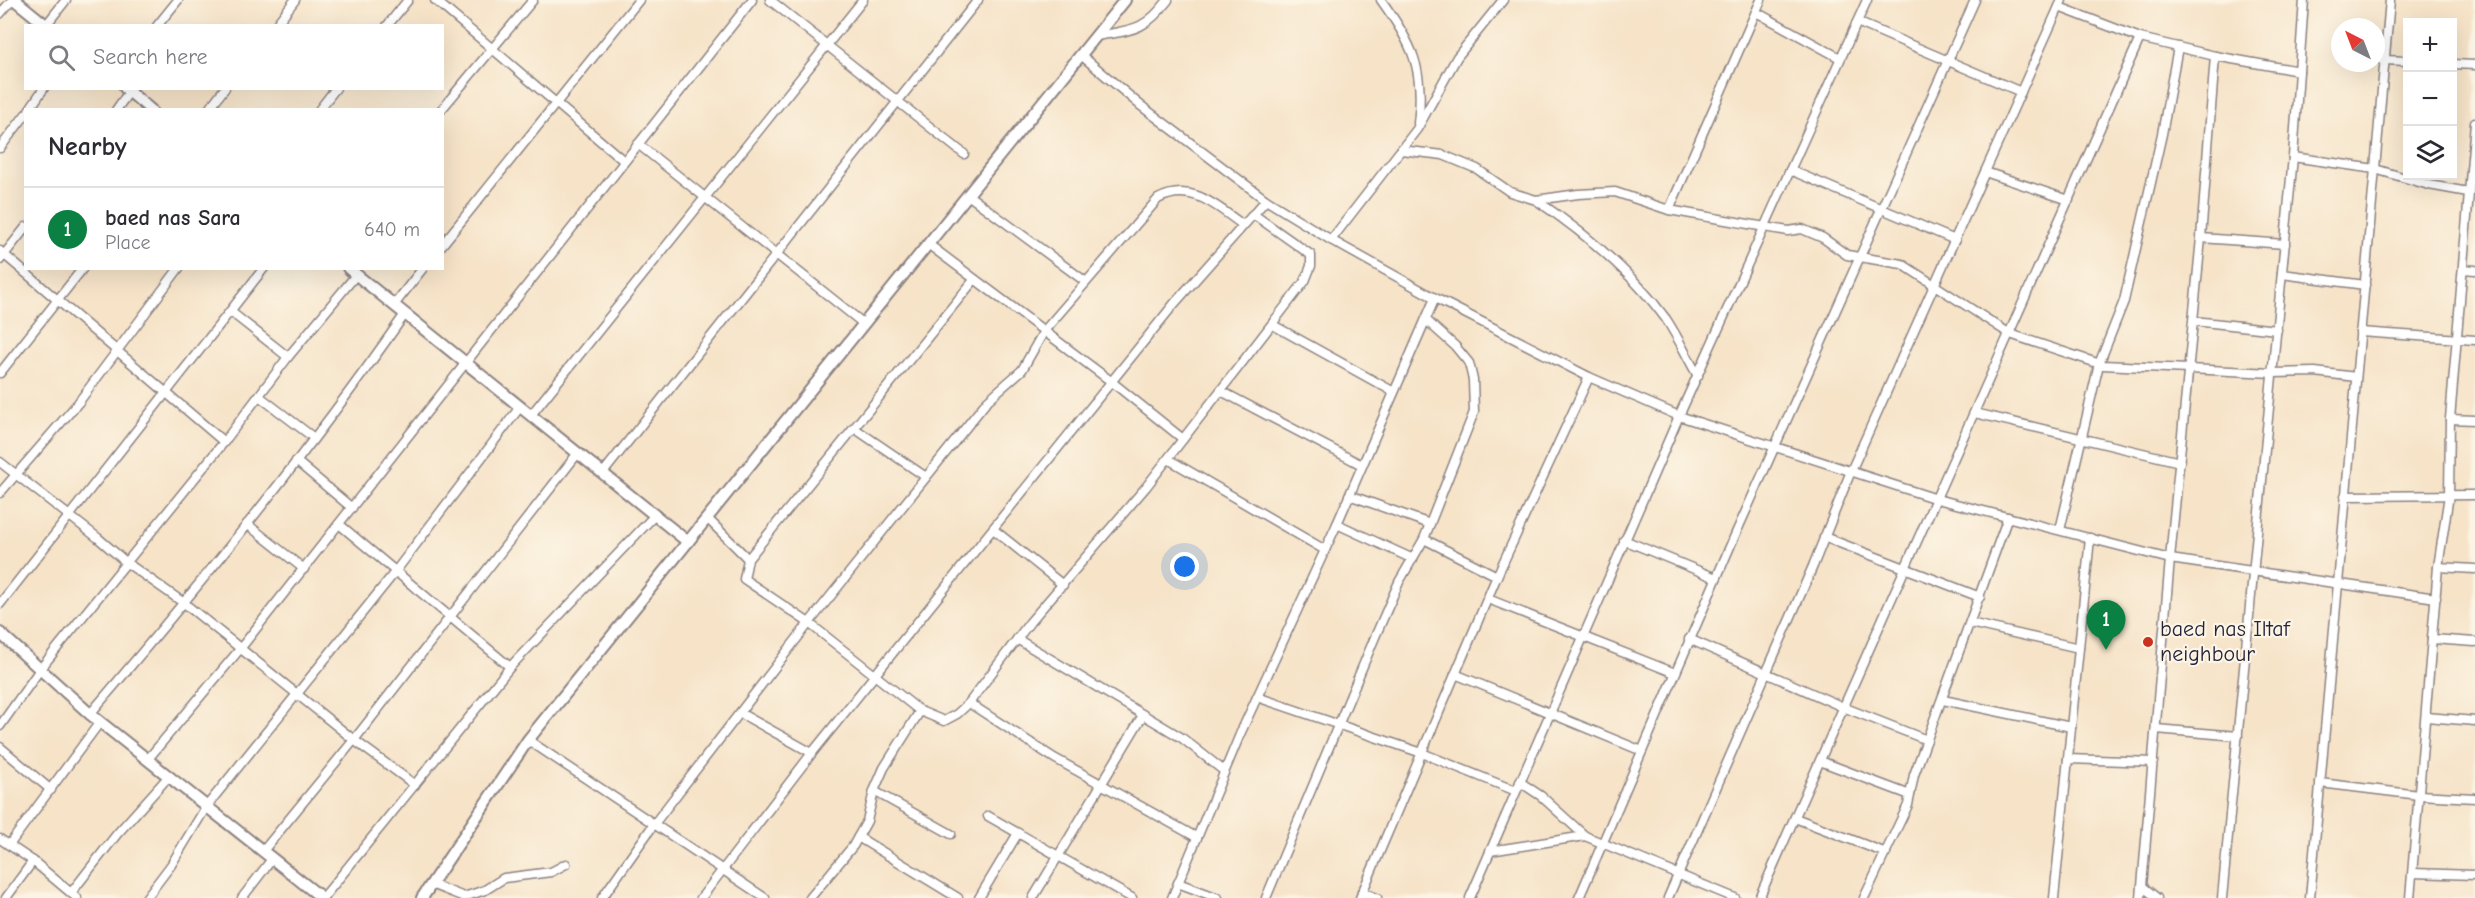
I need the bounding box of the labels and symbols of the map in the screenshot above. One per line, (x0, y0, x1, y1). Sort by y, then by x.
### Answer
north arrow (2331, 18, 2385, 72)
your location (1170, 552, 1199, 581)
pin: 1 (2086, 600, 2126, 650)
place label: baed nas Iltaf neighbour (2160, 616, 2292, 667)
marker: baed nas Iltaf neighbour (2141, 635, 2155, 649)

